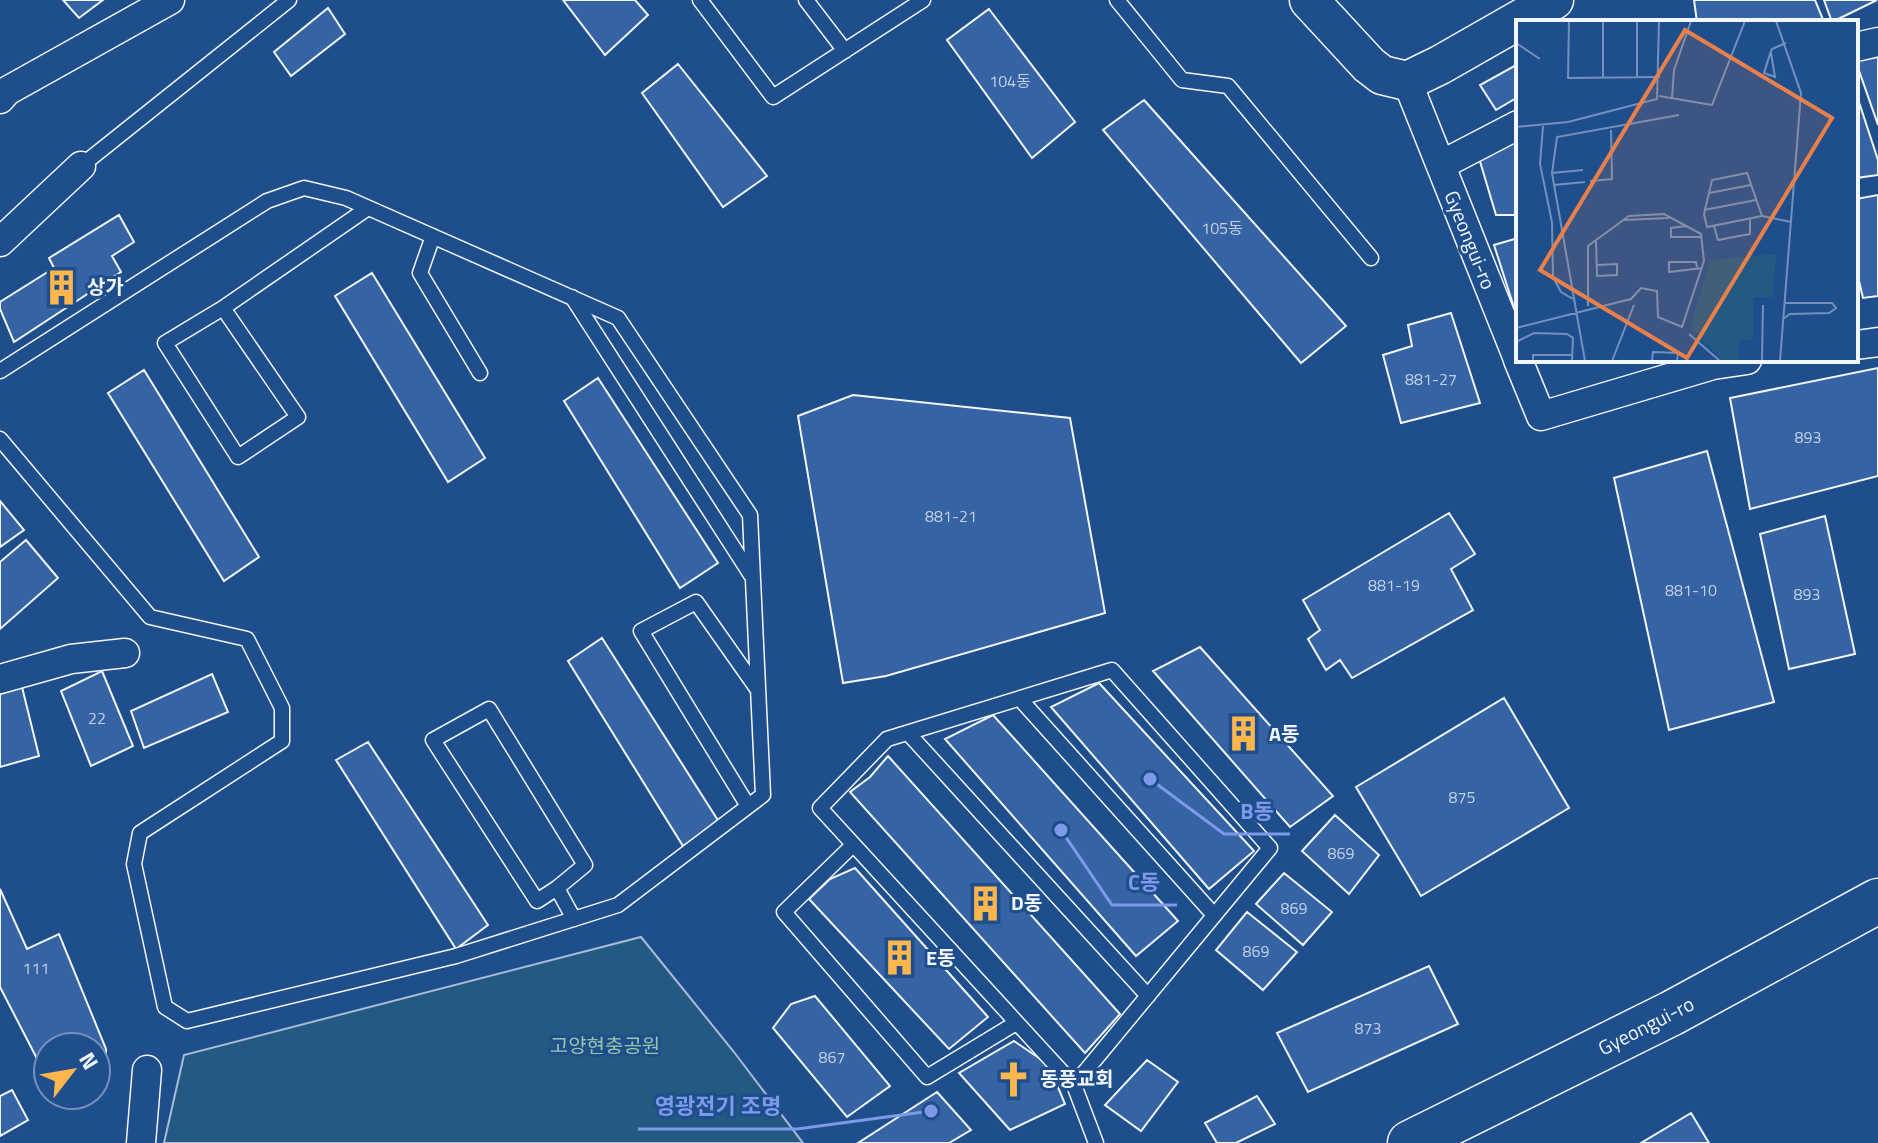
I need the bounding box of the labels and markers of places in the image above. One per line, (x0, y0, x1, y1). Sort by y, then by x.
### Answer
building icon: 상가 (42, 268, 80, 306)
place label: 상가 (87, 271, 124, 302)
building icon: A동 (1224, 715, 1262, 753)
place label: A동 (1269, 718, 1299, 749)
callout: B동 (1224, 788, 1290, 834)
callout: C동 (1112, 859, 1177, 905)
building icon: D동 (966, 884, 1004, 922)
place label: D동 (1011, 887, 1042, 918)
building icon: E동 (881, 939, 919, 977)
place label: E동 (926, 942, 955, 973)
church icon: 동풍교회 (995, 1060, 1033, 1098)
place label: 동풍교회 (1040, 1063, 1114, 1094)
callout: 영광전기 조명 (638, 1083, 797, 1129)

